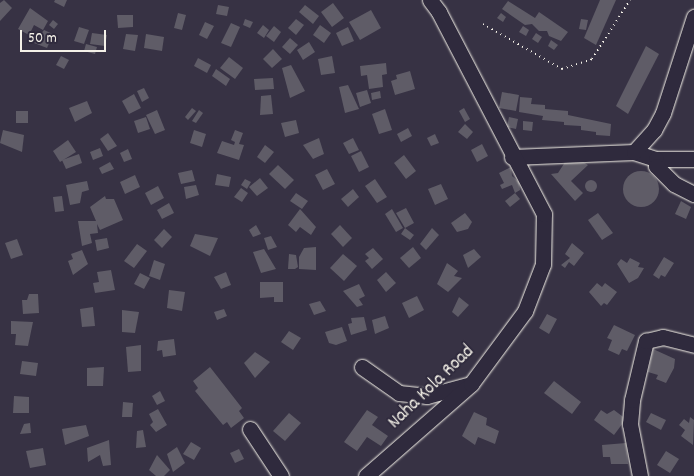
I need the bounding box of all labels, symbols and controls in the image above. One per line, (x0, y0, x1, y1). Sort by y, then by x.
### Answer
scale bar (22, 20, 109, 52)
text: 50 m (28, 28, 57, 50)
street label: Naha Kola Road (384, 341, 480, 435)

